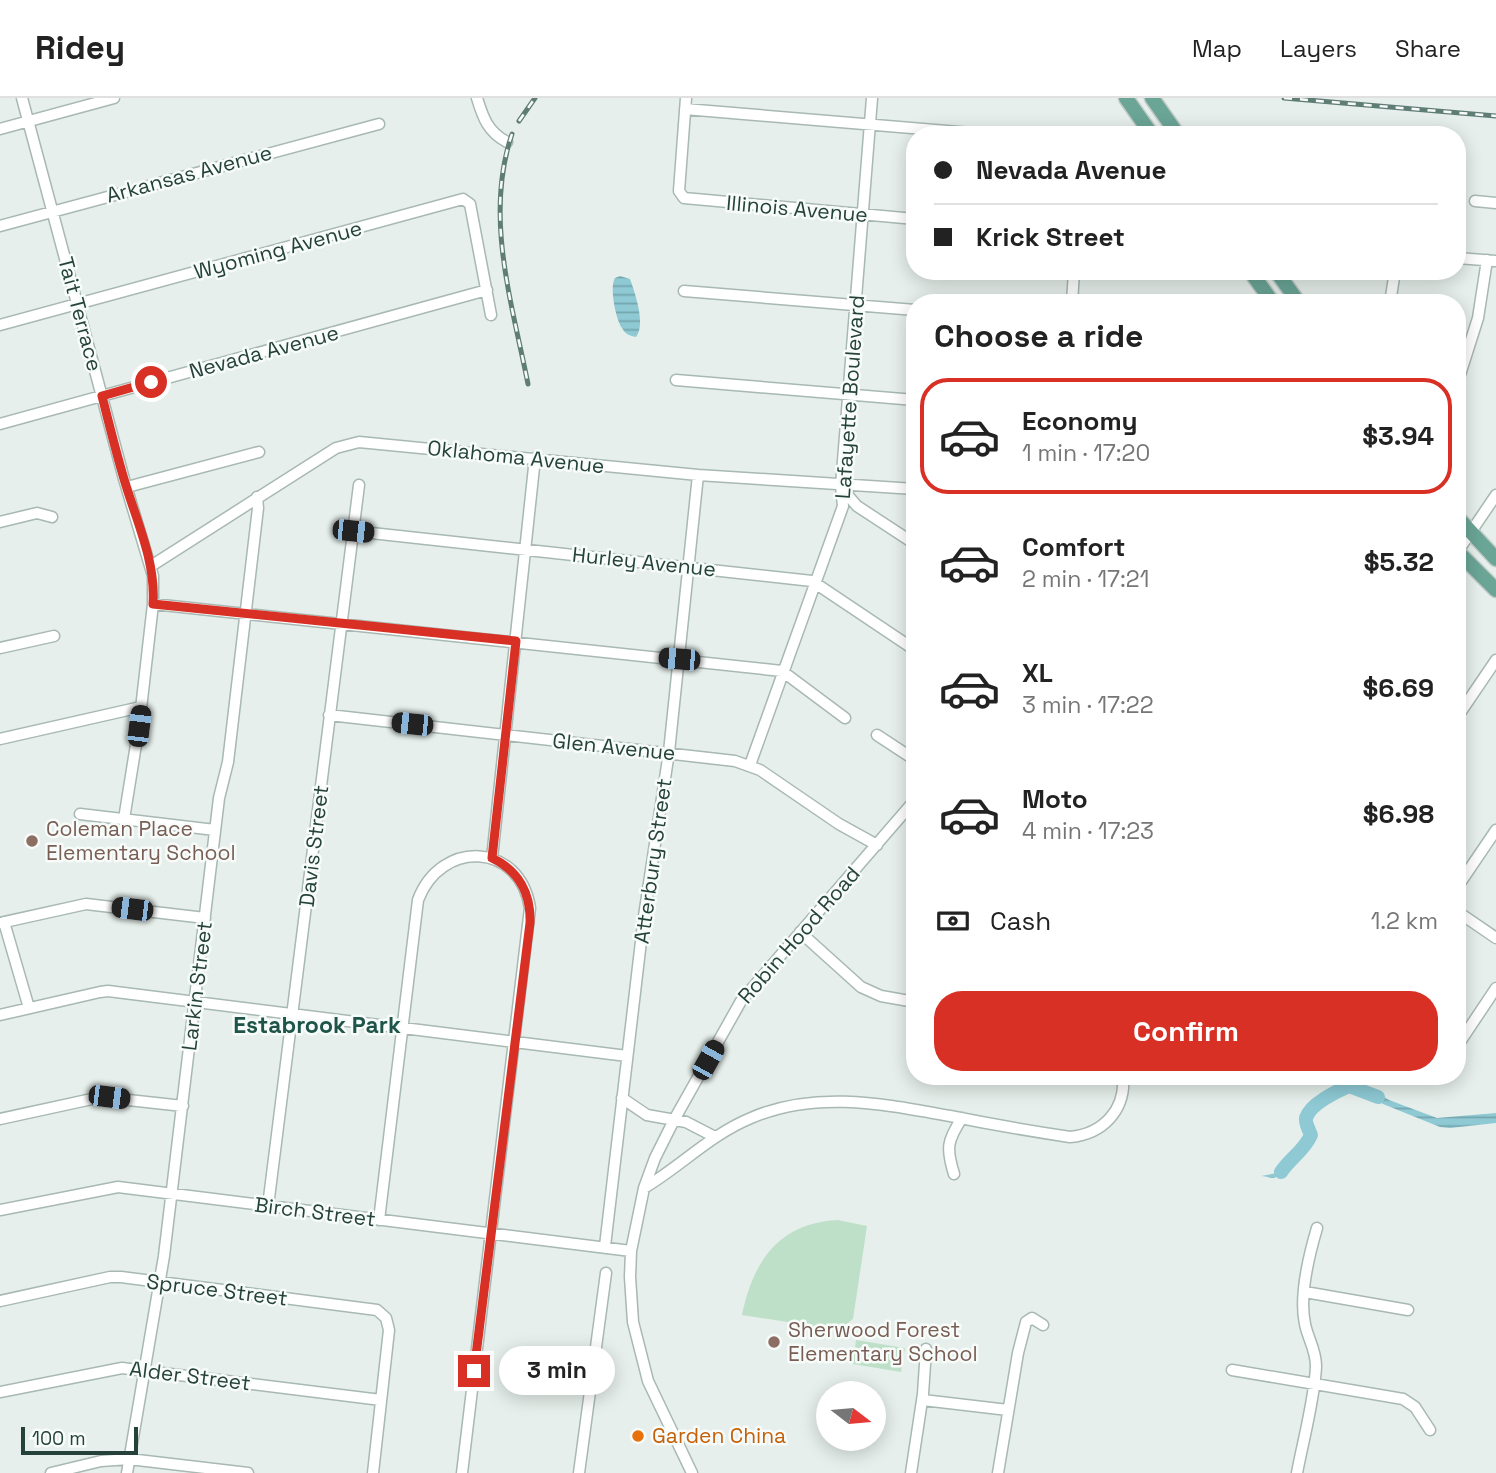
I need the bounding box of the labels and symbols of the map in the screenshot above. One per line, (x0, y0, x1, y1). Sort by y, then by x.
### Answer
street label: Arkansas Avenue (103, 138, 275, 209)
street label: Illinois Avenue (725, 189, 869, 228)
street label: Wyoming Avenue (191, 214, 365, 285)
street label: Tait Terrace (52, 254, 109, 374)
street label: Lafayette Boulevard (829, 294, 870, 500)
street label: Nevada Avenue (186, 319, 342, 384)
route start (135, 366, 167, 398)
street label: Oklahoma Avenue (426, 434, 606, 479)
car (332, 518, 375, 544)
street label: Hurley Avenue (571, 541, 717, 582)
car (658, 647, 701, 671)
car (127, 704, 152, 748)
car (391, 711, 434, 737)
street label: Glen Avenue (551, 727, 677, 766)
street label: Atterbury Street (628, 777, 677, 945)
street label: Davis Street (293, 783, 334, 908)
place label: Coleman Place Elementary School (46, 815, 236, 866)
marker: Coleman Place Elementary School (24, 833, 40, 849)
street label: Robin Hood Road (732, 860, 866, 1009)
car (110, 896, 155, 922)
street label: Larkin Street (175, 920, 218, 1052)
district label: Estabrook Park (233, 1010, 401, 1040)
car (689, 1037, 728, 1083)
car (87, 1084, 132, 1110)
street label: Birch Street (253, 1191, 377, 1232)
street label: Spruce Street (145, 1267, 289, 1312)
place label: Sherwood Forest Elementary School (788, 1316, 978, 1367)
marker: Sherwood Forest Elementary School (766, 1334, 782, 1350)
callout: 3 min (498, 1346, 614, 1396)
street label: Alder Street (128, 1355, 252, 1396)
route end (458, 1355, 490, 1387)
north arrow (816, 1381, 886, 1451)
place label: Garden China (652, 1422, 786, 1449)
scale bar (21, 1424, 138, 1456)
marker: Garden China (630, 1428, 646, 1444)

